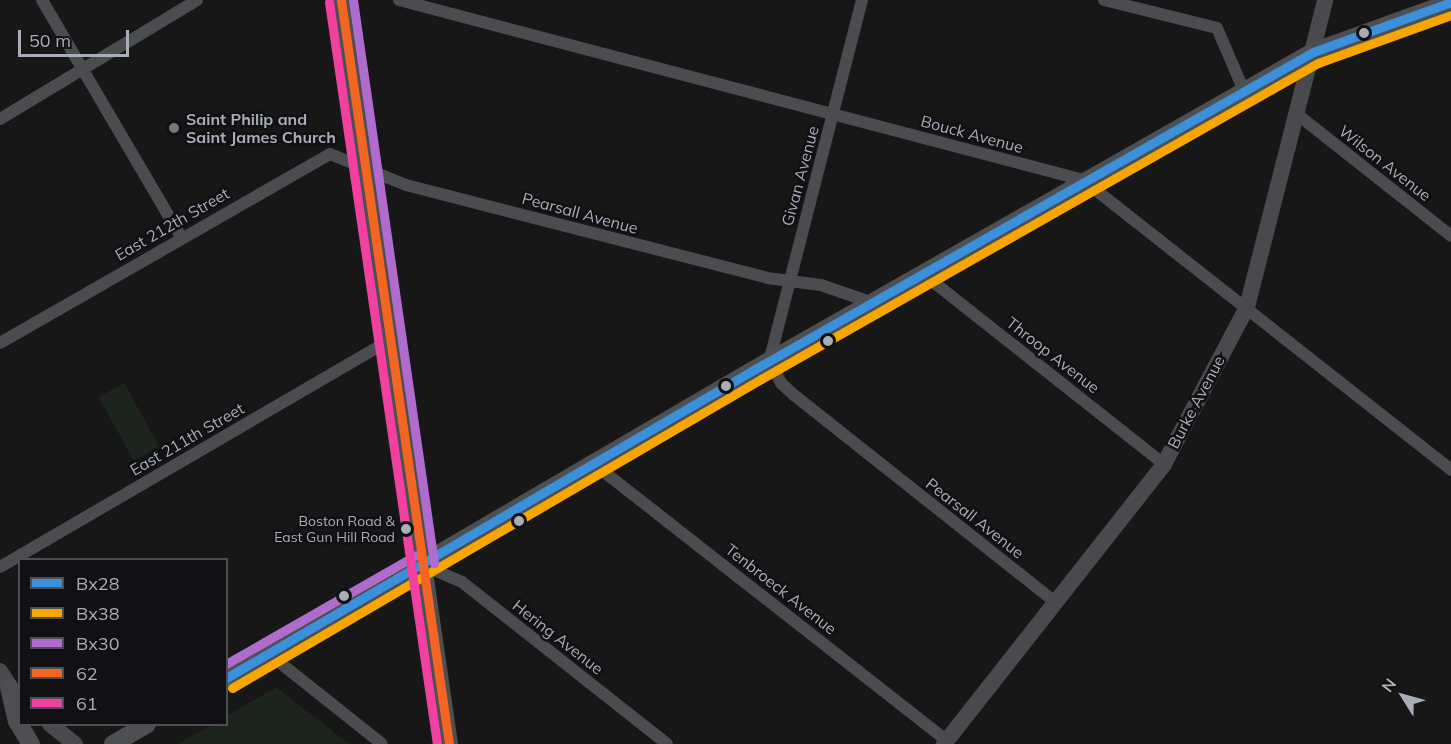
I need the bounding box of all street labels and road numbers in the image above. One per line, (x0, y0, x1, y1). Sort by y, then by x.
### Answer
street label: Bouck Avenue (919, 111, 1025, 157)
street label: Wilson Avenue (1335, 121, 1435, 205)
street label: Givan Avenue (777, 124, 823, 228)
street label: East 212th Street (111, 184, 233, 264)
street label: Pearsall Avenue (520, 188, 640, 238)
street label: Throop Avenue (1003, 313, 1103, 397)
street label: Burke Avenue (1163, 352, 1229, 452)
street label: East 211th Street (126, 399, 248, 479)
street label: Pearsall Avenue (922, 474, 1028, 562)
street label: Tenbroeck Avenue (722, 540, 840, 638)
street label: Hering Avenue (509, 596, 607, 678)

